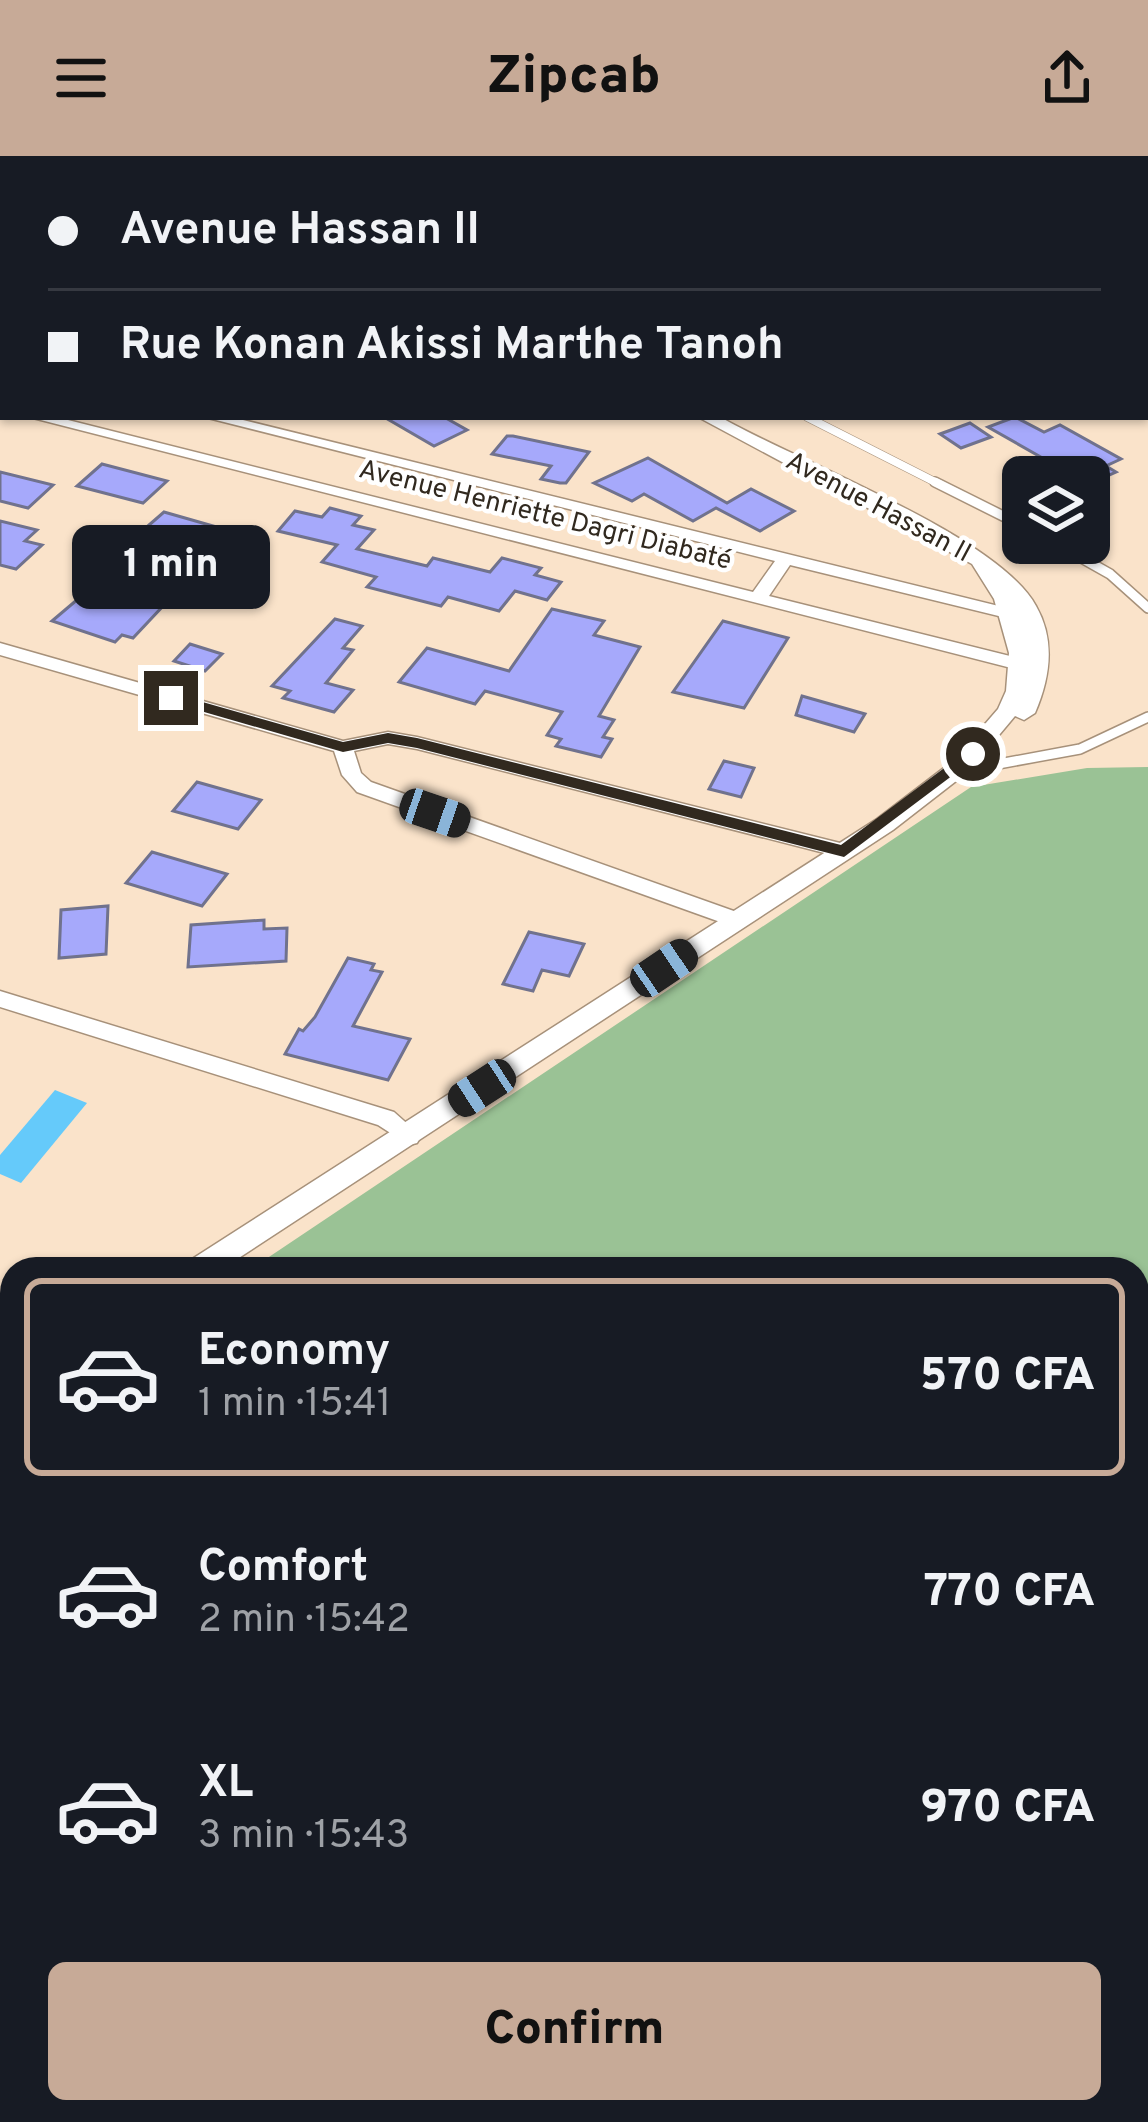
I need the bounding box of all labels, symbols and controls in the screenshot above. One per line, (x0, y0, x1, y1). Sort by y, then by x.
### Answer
text: Zipcab (487, 44, 661, 113)
icon: menu (48, 45, 114, 111)
icon: share (1034, 45, 1100, 111)
text: Avenue Hassan II (120, 203, 480, 260)
text: Rue Konan Akissi Marthe Tanoh (120, 318, 784, 375)
street label: Avenue Hassan II (779, 445, 977, 571)
street label: Avenue Henriette Dagri Diabaté (355, 453, 735, 579)
map controls (1002, 456, 1110, 564)
button: layers (1002, 456, 1110, 564)
callout: 1 min (72, 524, 270, 608)
text: 1 min (123, 542, 219, 591)
route end (144, 671, 198, 725)
route start (946, 727, 1000, 781)
car (395, 784, 475, 842)
car (624, 933, 704, 1003)
car (442, 1053, 522, 1123)
icon: car (54, 1323, 162, 1431)
text: Economy (198, 1324, 390, 1381)
text: 570 CFA (920, 1349, 1095, 1406)
text: 1 min · 15:41 (198, 1381, 391, 1430)
icon: car (54, 1539, 162, 1647)
text: Comfort (198, 1540, 368, 1597)
text: 770 CFA (924, 1565, 1095, 1622)
text: 2 min · 15:42 (198, 1597, 410, 1646)
icon: car (54, 1755, 162, 1863)
text: XL (198, 1756, 253, 1813)
text: 970 CFA (920, 1781, 1095, 1838)
text: 3 min · 15:43 (198, 1813, 409, 1862)
button: Confirm (48, 1962, 1101, 2100)

